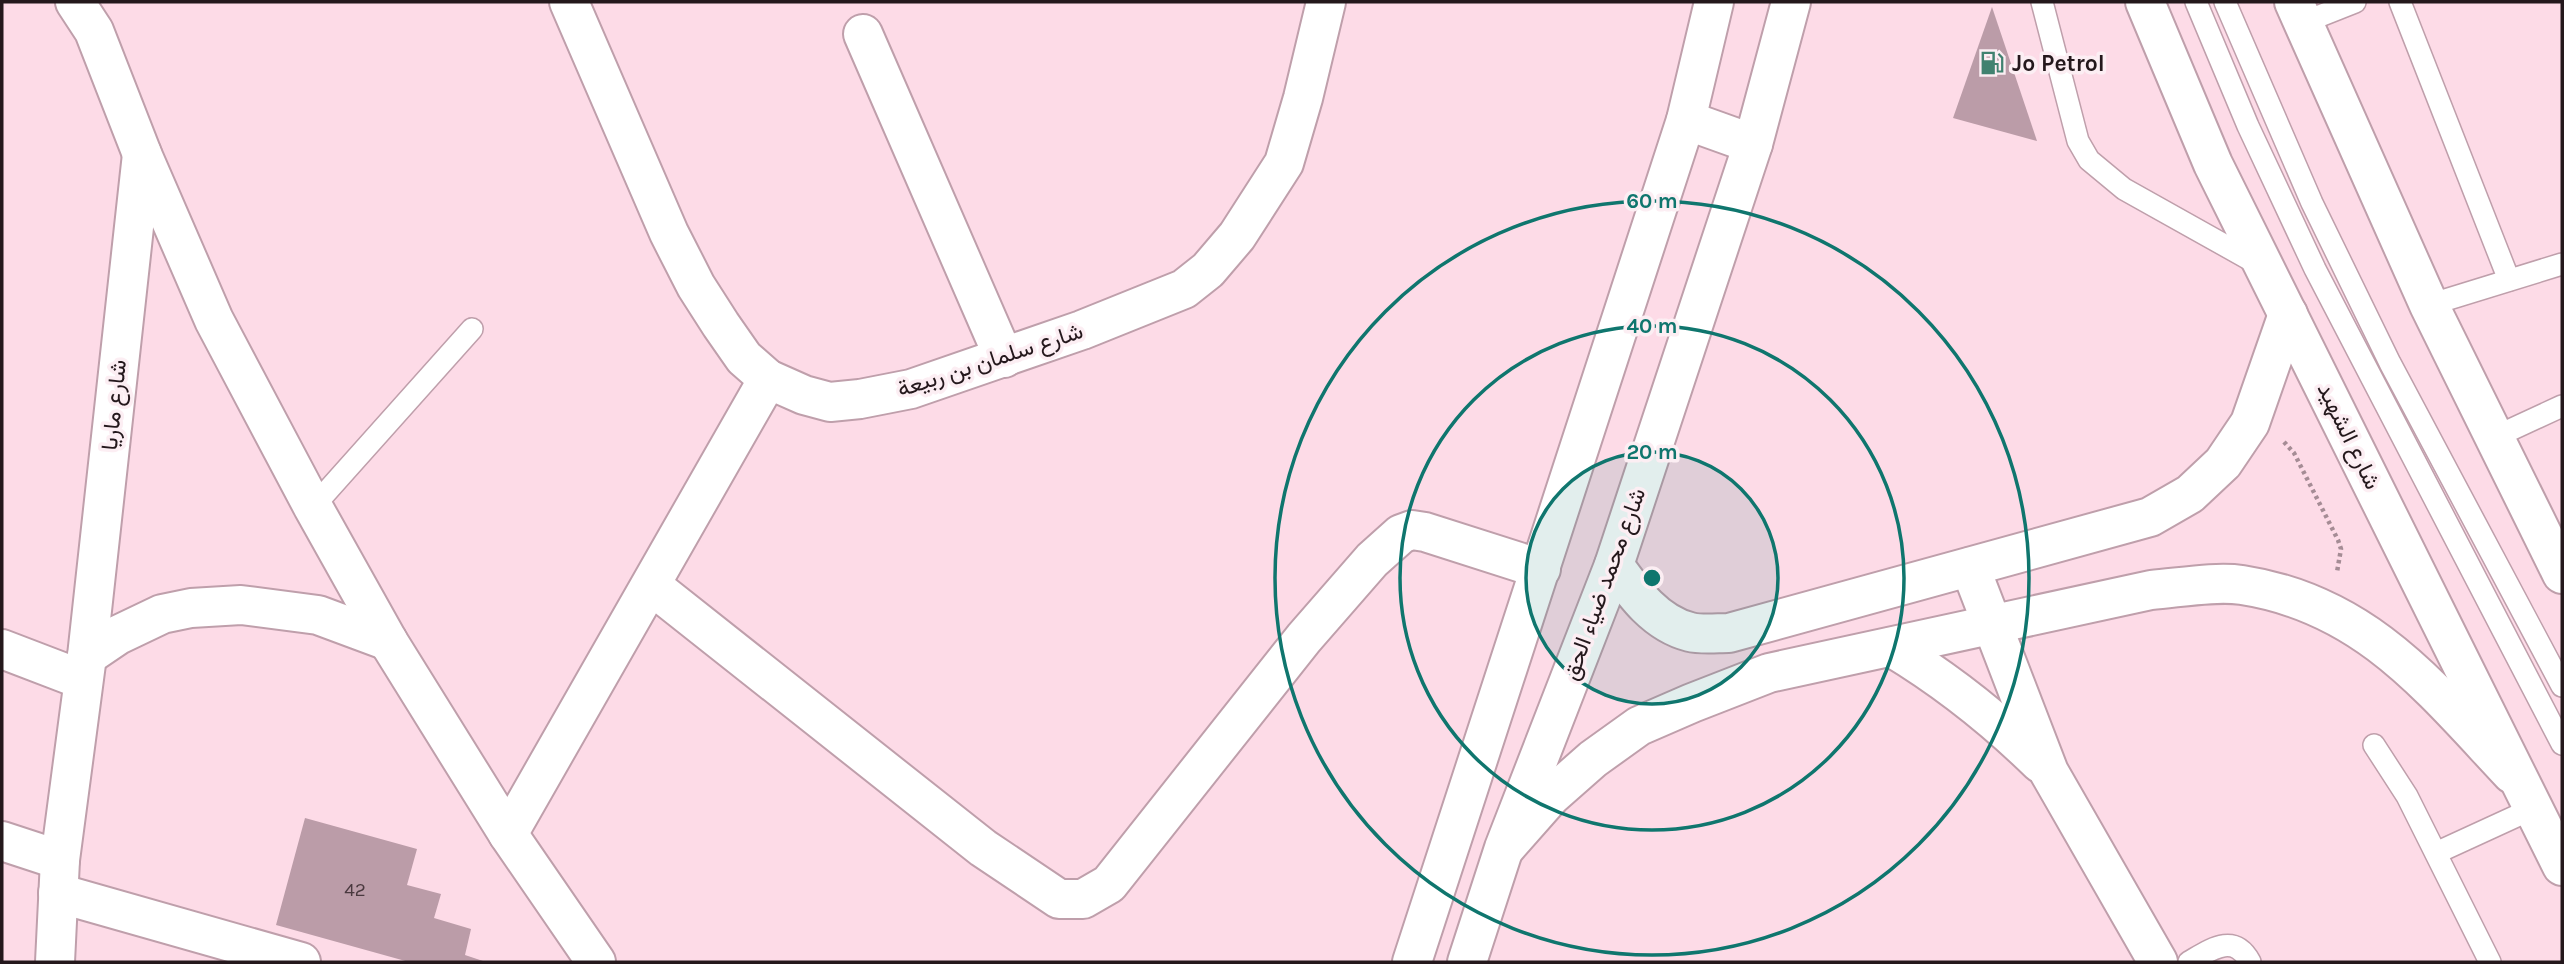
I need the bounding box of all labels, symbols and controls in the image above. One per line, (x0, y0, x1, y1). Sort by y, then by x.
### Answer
fuel station icon: Jo Petrol (1978, 49, 2006, 77)
place label: Jo Petrol (2012, 50, 2105, 77)
text: 60 m (1626, 189, 1678, 213)
text: 40 m (1626, 314, 1678, 338)
street label: شارع سلمان بن ربيعة (894, 317, 1087, 405)
street label: شارع ماريا (96, 358, 134, 452)
street label: شارع الشهيد (2310, 378, 2386, 495)
text: 20 m (1626, 440, 1678, 464)
street label: شارع محمد ضياء الحق (1557, 484, 1653, 684)
centre of rings (1640, 566, 1664, 590)
house number: 42 (344, 879, 366, 901)

